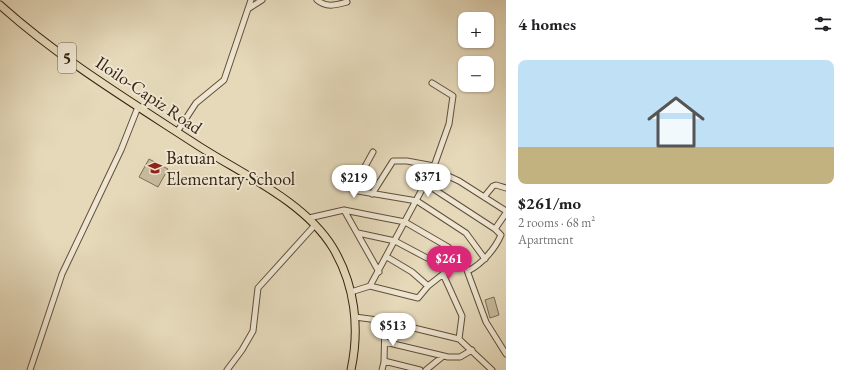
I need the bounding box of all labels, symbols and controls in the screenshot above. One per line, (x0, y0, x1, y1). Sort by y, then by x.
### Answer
map controls (458, 12, 494, 92)
button: + (458, 12, 494, 48)
text: 4 homes (518, 13, 576, 35)
icon: filters (812, 13, 834, 35)
road number: 5 (58, 43, 76, 73)
street label: Iloilo-Capiz Road (92, 50, 208, 139)
button: − (458, 56, 494, 92)
icon: home (640, 86, 712, 158)
place label: Batuan Elementary School (166, 146, 295, 190)
school or university icon: Batuan Elementary School (147, 160, 163, 176)
pin: $371 (404, 164, 452, 198)
pin: $219 (330, 165, 378, 199)
text: $371 (415, 168, 441, 185)
text: $219 (341, 169, 367, 186)
text: $261/mo (518, 192, 581, 214)
text: 2 rooms · 68 m² (518, 214, 595, 231)
text: Apartment (518, 231, 573, 248)
pin: $261 (425, 246, 473, 280)
text: $261 (436, 250, 462, 267)
pin: $513 (369, 313, 417, 347)
text: $513 (380, 317, 406, 334)

